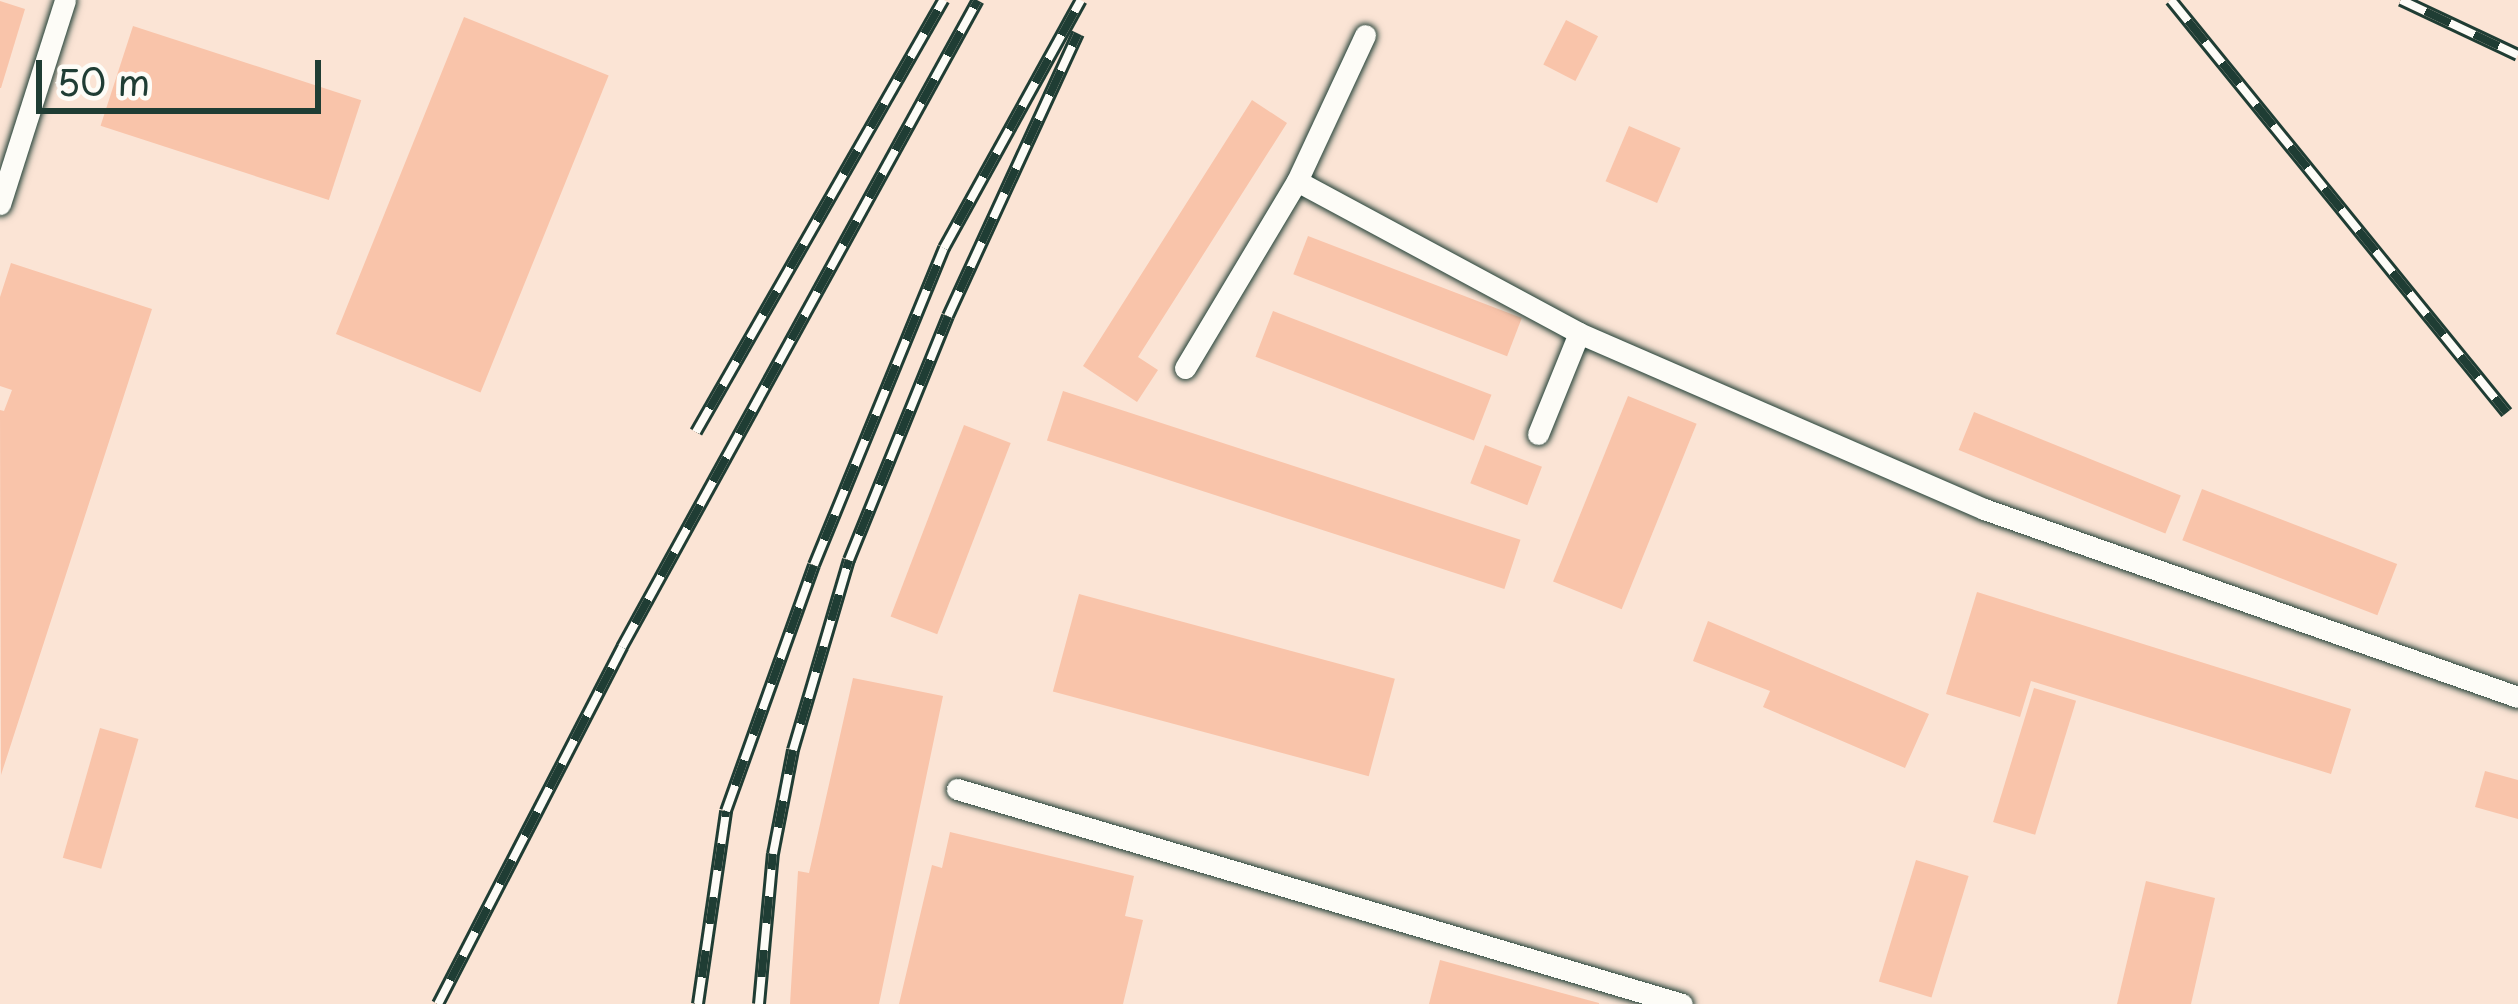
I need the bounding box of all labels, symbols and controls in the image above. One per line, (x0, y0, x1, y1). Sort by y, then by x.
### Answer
scale bar (42, 36, 327, 110)
text: 50 m (57, 54, 150, 108)

